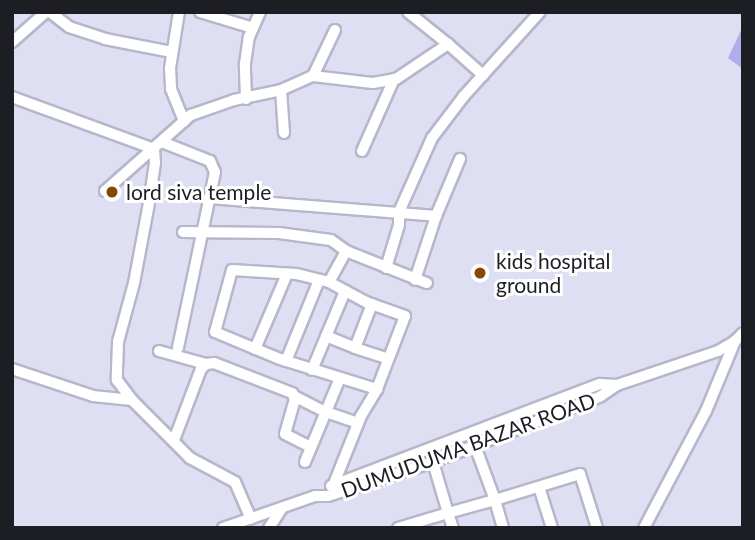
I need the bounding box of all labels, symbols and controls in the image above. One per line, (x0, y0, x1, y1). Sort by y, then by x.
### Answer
place label: lord siva temple (126, 179, 271, 205)
marker: lord siva temple (104, 184, 120, 200)
place label: kids hospital ground (496, 248, 610, 298)
marker: kids hospital ground (470, 263, 490, 283)
street label: DUMUDUMA BAZAR ROAD (337, 387, 599, 503)

